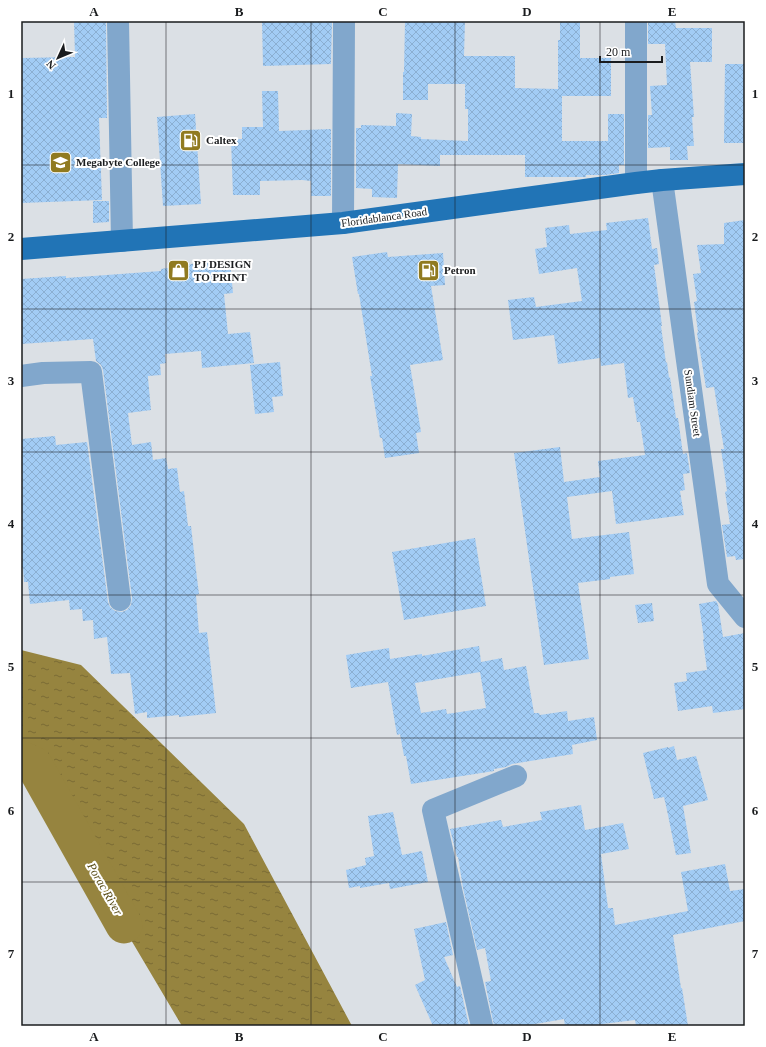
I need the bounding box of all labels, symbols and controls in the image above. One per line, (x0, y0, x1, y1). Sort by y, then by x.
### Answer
text: A (89, 4, 99, 19)
text: B (235, 4, 244, 19)
text: C (378, 4, 388, 19)
text: D (522, 4, 532, 19)
text: E (668, 4, 676, 19)
north arrow (38, 38, 78, 78)
scale bar (600, 38, 662, 64)
text: 20 m (606, 45, 631, 59)
text: N (44, 58, 58, 72)
text: 1 (8, 86, 14, 101)
text: 1 (752, 86, 758, 101)
fuel station icon: Caltex (177, 127, 203, 153)
place label: Caltex (206, 134, 237, 146)
school or university icon: Megabyte College (48, 149, 74, 175)
place label: Megabyte College (76, 156, 160, 168)
street label: Floridablanca Road (340, 205, 428, 229)
text: 2 (8, 229, 14, 244)
text: 2 (752, 229, 758, 244)
shop icon: PJ DESIGN TO PRINT (165, 257, 191, 283)
fuel station icon: Petron (415, 257, 441, 283)
place label: PJ DESIGN TO PRINT (194, 258, 251, 283)
place label: Petron (444, 264, 476, 276)
street label: Sundiam Street (682, 369, 704, 437)
text: 3 (8, 373, 15, 388)
text: 3 (752, 373, 759, 388)
text: 4 (8, 516, 15, 531)
text: 4 (752, 516, 759, 531)
text: 5 (8, 659, 15, 674)
text: 5 (752, 659, 759, 674)
text: 6 (8, 803, 15, 818)
text: 6 (752, 803, 759, 818)
water label: Porac River (84, 859, 126, 918)
text: 7 (8, 946, 15, 961)
text: 7 (752, 946, 759, 961)
text: A (89, 1029, 99, 1044)
text: B (235, 1029, 244, 1044)
text: C (378, 1029, 388, 1044)
text: D (522, 1029, 532, 1044)
text: E (668, 1029, 676, 1044)

